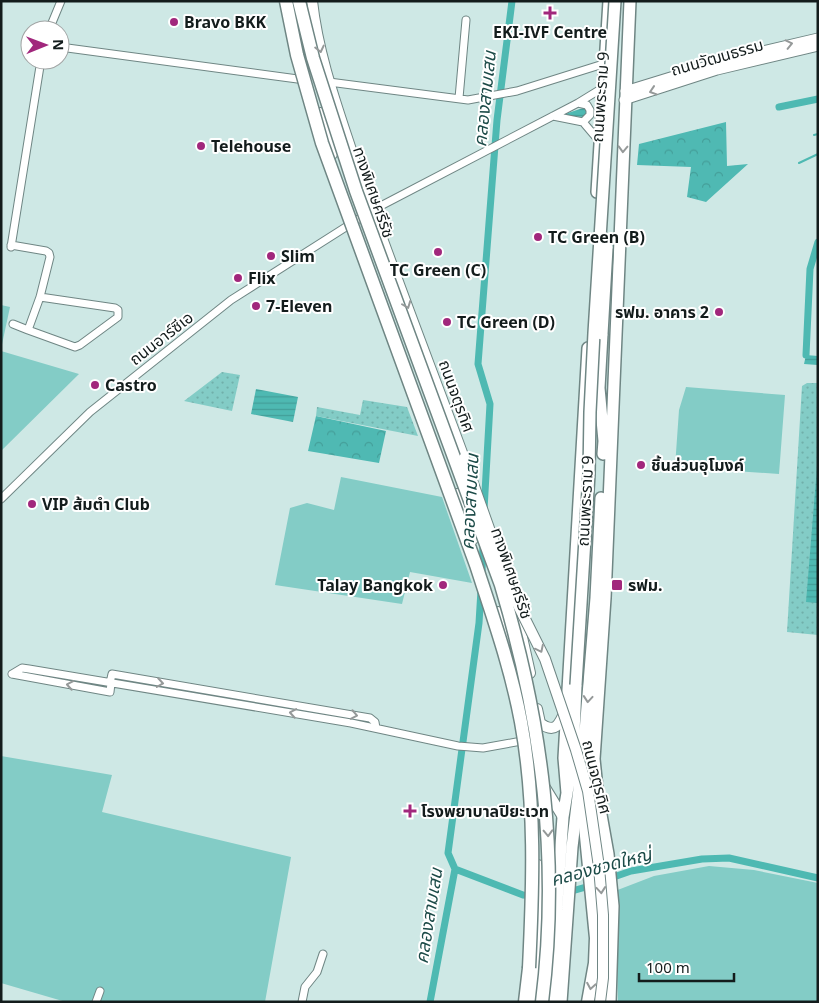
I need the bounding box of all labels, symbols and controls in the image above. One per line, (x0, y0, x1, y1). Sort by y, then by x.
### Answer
marker: EKI-IVF Centre (543, 6, 557, 20)
place label: Bravo BKK (184, 11, 267, 33)
marker: Bravo BKK (168, 16, 180, 28)
north arrow (20, 20, 70, 70)
place label: EKI-IVF Centre (493, 21, 607, 43)
street label: ถนนวัฒนธรรม (668, 33, 766, 81)
text: N (49, 39, 68, 51)
one-way arrow (785, 39, 794, 50)
one-way arrow (314, 45, 325, 54)
water label: คลองสามเสน (467, 49, 501, 148)
street label: ถนนพระราม 9 (586, 51, 614, 143)
one-way arrow (649, 85, 657, 95)
place label: Telehouse (211, 135, 291, 157)
marker: Telehouse (195, 140, 207, 152)
street label: ทางพิเศษศรีรัช (348, 143, 400, 241)
one-way arrow (618, 145, 628, 153)
place label: TC Green (B) (548, 226, 645, 248)
marker: TC Green (B) (532, 231, 544, 243)
place label: Slim (281, 245, 315, 267)
marker: TC Green (C) (432, 246, 444, 258)
marker: Slim (265, 250, 277, 262)
place label: TC Green (C) (390, 259, 486, 281)
place label: Flix (248, 267, 276, 289)
marker: Flix (232, 272, 244, 284)
place label: 7-Eleven (266, 295, 332, 317)
marker: 7-Eleven (250, 300, 262, 312)
one-way arrow (401, 301, 411, 309)
place label: รฟม. อาคาร 2 (615, 301, 709, 323)
street label: ถนนอาร์ซีเอ (125, 306, 197, 370)
marker: รฟม. อาคาร 2 (713, 306, 725, 318)
place label: TC Green (D) (457, 311, 555, 333)
marker: TC Green (D) (441, 316, 453, 328)
street label: ถนนจตุรทิศ (434, 357, 480, 435)
place label: Castro (105, 374, 157, 396)
marker: Castro (89, 379, 101, 391)
water label: คลองสามเสน (454, 452, 484, 551)
place label: ชิ้นส่วนอุโมงค์ (651, 454, 744, 476)
street label: ถนนพระราม 9 (572, 455, 598, 547)
marker: ชิ้นส่วนอุโมงค์ (635, 459, 647, 471)
place label: VIP ส้มตำ Club (42, 493, 150, 515)
marker: VIP ส้มตำ Club (26, 498, 38, 510)
street label: ทางพิเศษศรีรัช (486, 524, 538, 622)
place label: Talay Bangkok (317, 574, 433, 596)
place label: รฟม. (628, 574, 663, 596)
marker: รฟม. (610, 578, 624, 592)
marker: Talay Bangkok (437, 579, 449, 591)
one-way arrow (533, 644, 543, 653)
one-way arrow (155, 677, 164, 687)
one-way arrow (66, 680, 75, 690)
one-way arrow (583, 695, 594, 703)
one-way arrow (289, 708, 298, 718)
one-way arrow (350, 710, 359, 720)
street label: ถนนจตุรทิศ (577, 738, 617, 816)
place label: โรงพยาบาลปิยะเวท (421, 800, 549, 822)
marker: โรงพยาบาลปิยะเวท (403, 804, 417, 818)
one-way arrow (543, 830, 553, 837)
water label: คลองชวดใหญ่ (548, 840, 657, 891)
water label: คลองสามเสน (409, 865, 448, 965)
one-way arrow (595, 887, 606, 895)
scale bar (639, 950, 734, 982)
text: 100 m (646, 957, 690, 977)
one-way arrow (587, 982, 597, 991)

